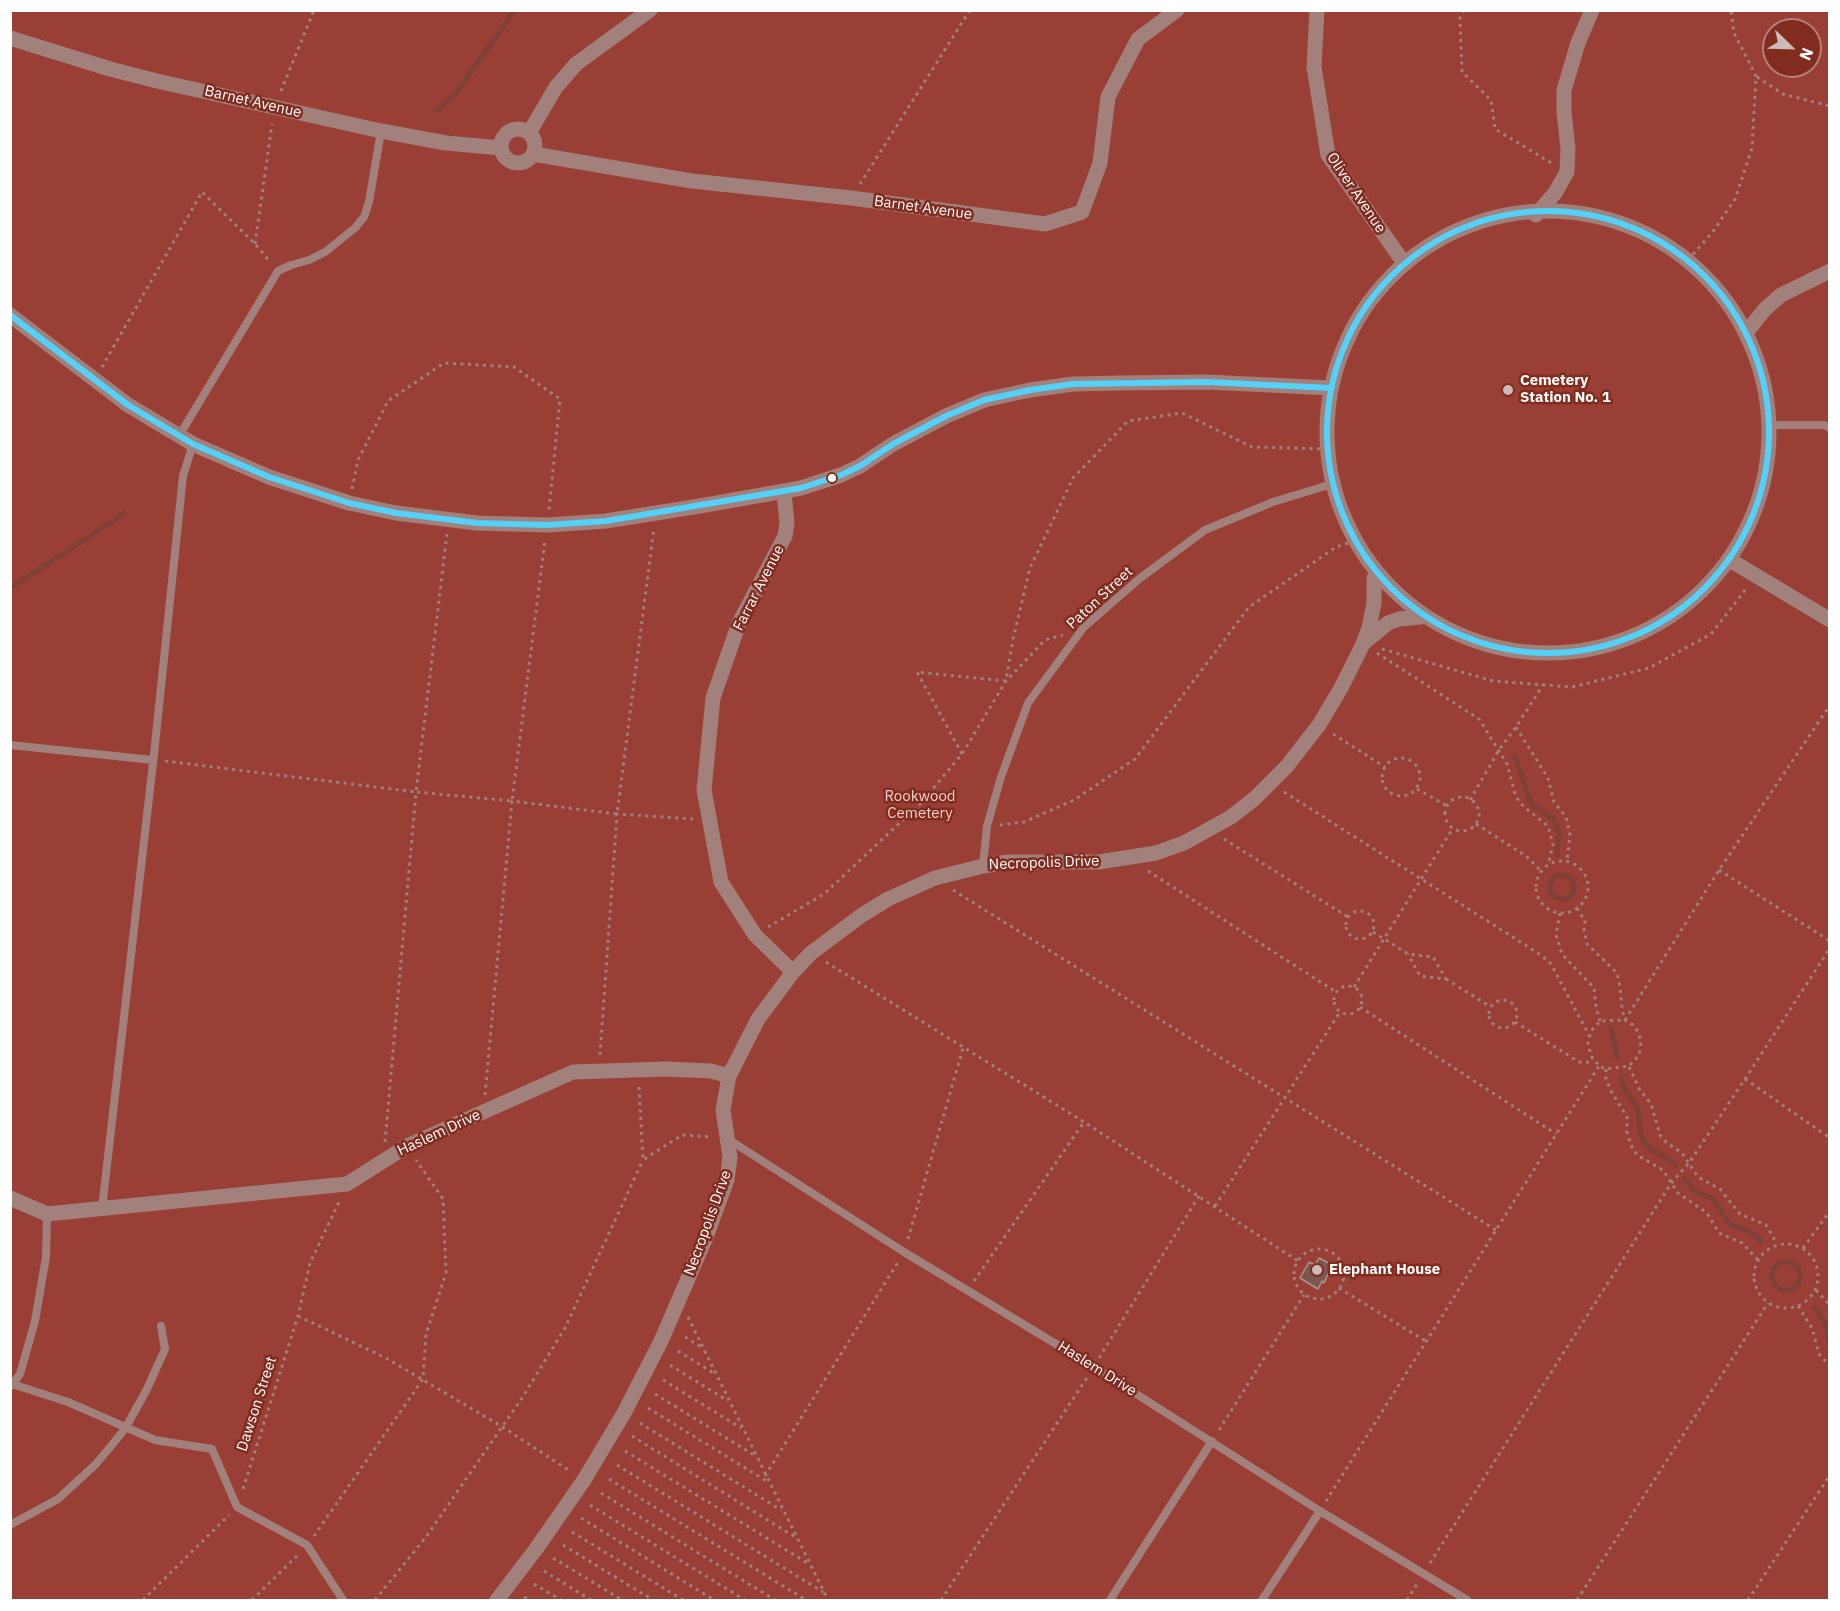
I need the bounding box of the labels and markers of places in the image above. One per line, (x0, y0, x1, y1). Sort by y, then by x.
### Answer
place label: Cemetery Station No. 1 (1520, 372, 1611, 407)
marker: Cemetery Station No. 1 (1501, 383, 1515, 397)
unlabelled marker (826, 472, 838, 484)
place label: Elephant House (1329, 1261, 1440, 1279)
marker: Elephant House (1310, 1263, 1324, 1277)

